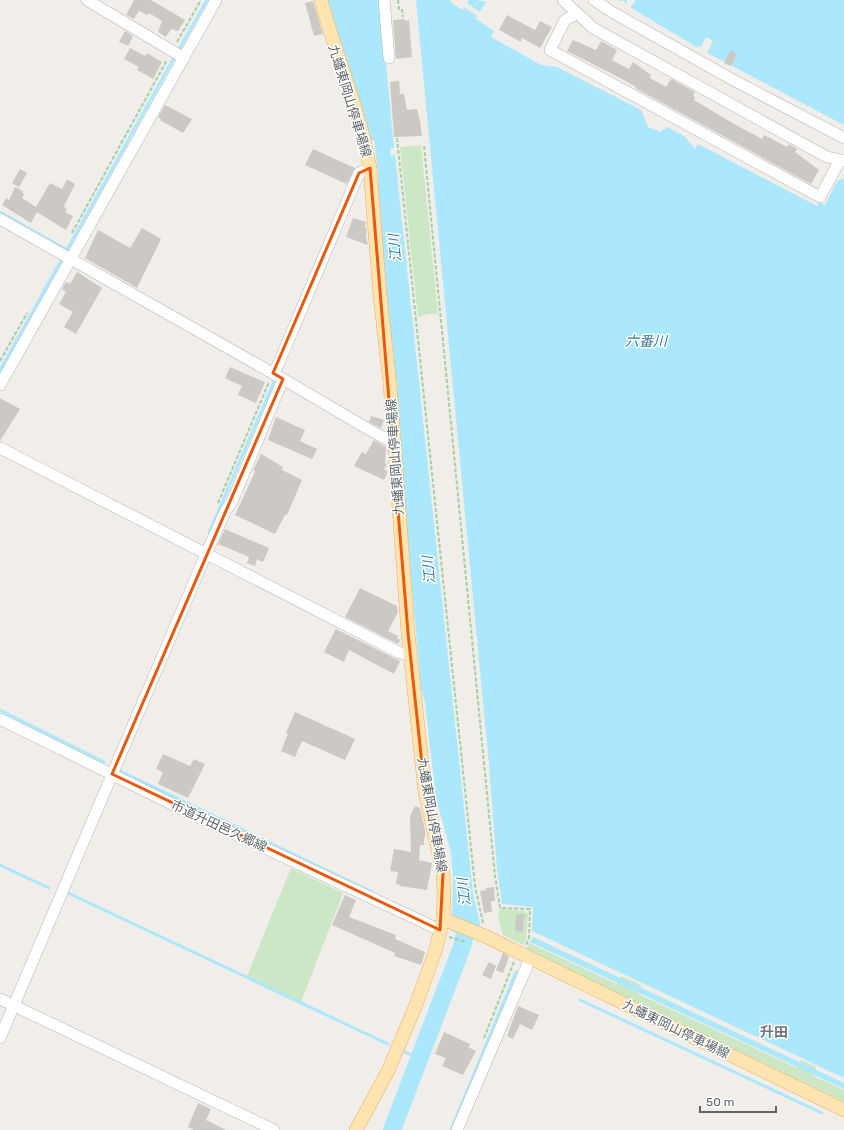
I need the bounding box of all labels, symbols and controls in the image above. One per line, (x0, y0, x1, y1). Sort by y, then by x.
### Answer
street label: 九蟠東岡山停車場線 (326, 43, 374, 159)
water label: 江川 (385, 231, 405, 263)
water label: 六番川 (625, 333, 669, 350)
street label: 九蟠東岡山停車場線 (383, 398, 407, 516)
water label: 江川 (419, 553, 439, 585)
street label: 九蟠東岡山停車場線 (414, 756, 450, 874)
street label: 市道升田邑久郷線 (169, 797, 269, 855)
water label: 江川 (454, 875, 474, 907)
street label: 九蟠東岡山停車場線 (620, 997, 732, 1061)
district label: 升田 (760, 1024, 788, 1041)
scale bar (700, 1088, 776, 1114)
text: 50 m (706, 1095, 734, 1109)

